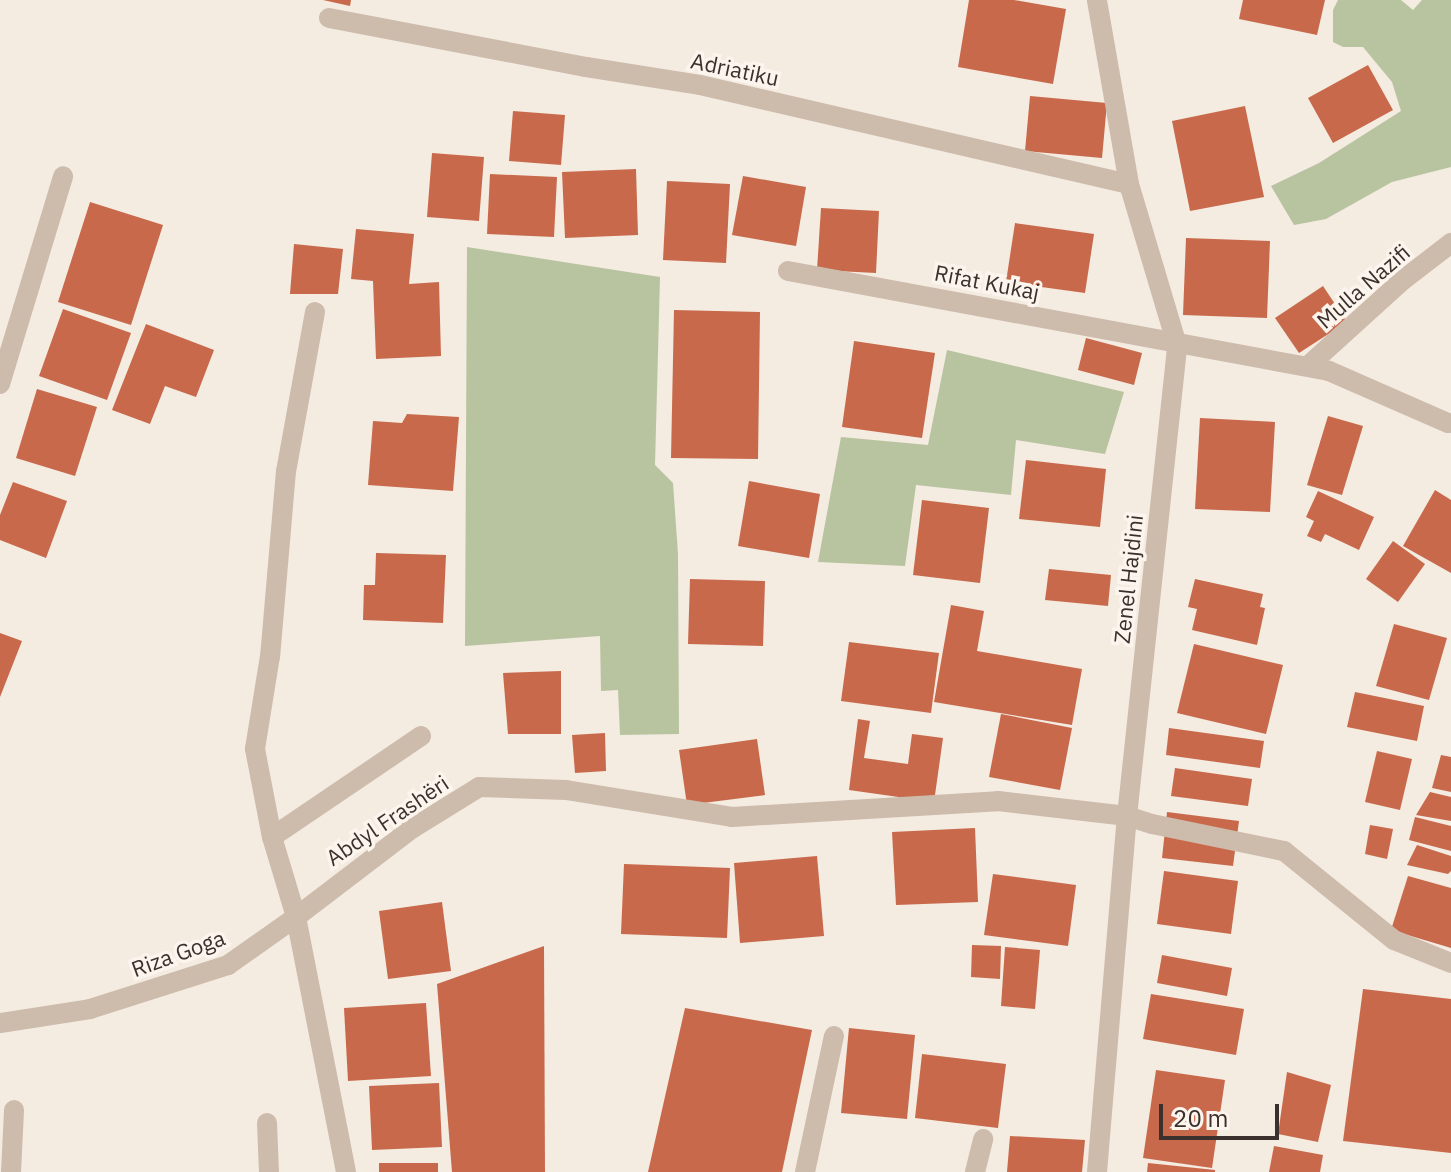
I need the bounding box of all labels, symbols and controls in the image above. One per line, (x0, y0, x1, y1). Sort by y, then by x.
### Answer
street label: Adriatiku (689, 47, 781, 91)
street label: Mulla Nazifi (1311, 238, 1415, 334)
street label: Rifat Kukaj (932, 259, 1042, 305)
street label: Zenel Hajdini (1108, 513, 1148, 645)
street label: Abdyl Frashëri (321, 769, 453, 871)
street label: Riza Goga (128, 924, 228, 982)
scale bar (1163, 1088, 1283, 1138)
text: 20 m (1173, 1102, 1228, 1134)

